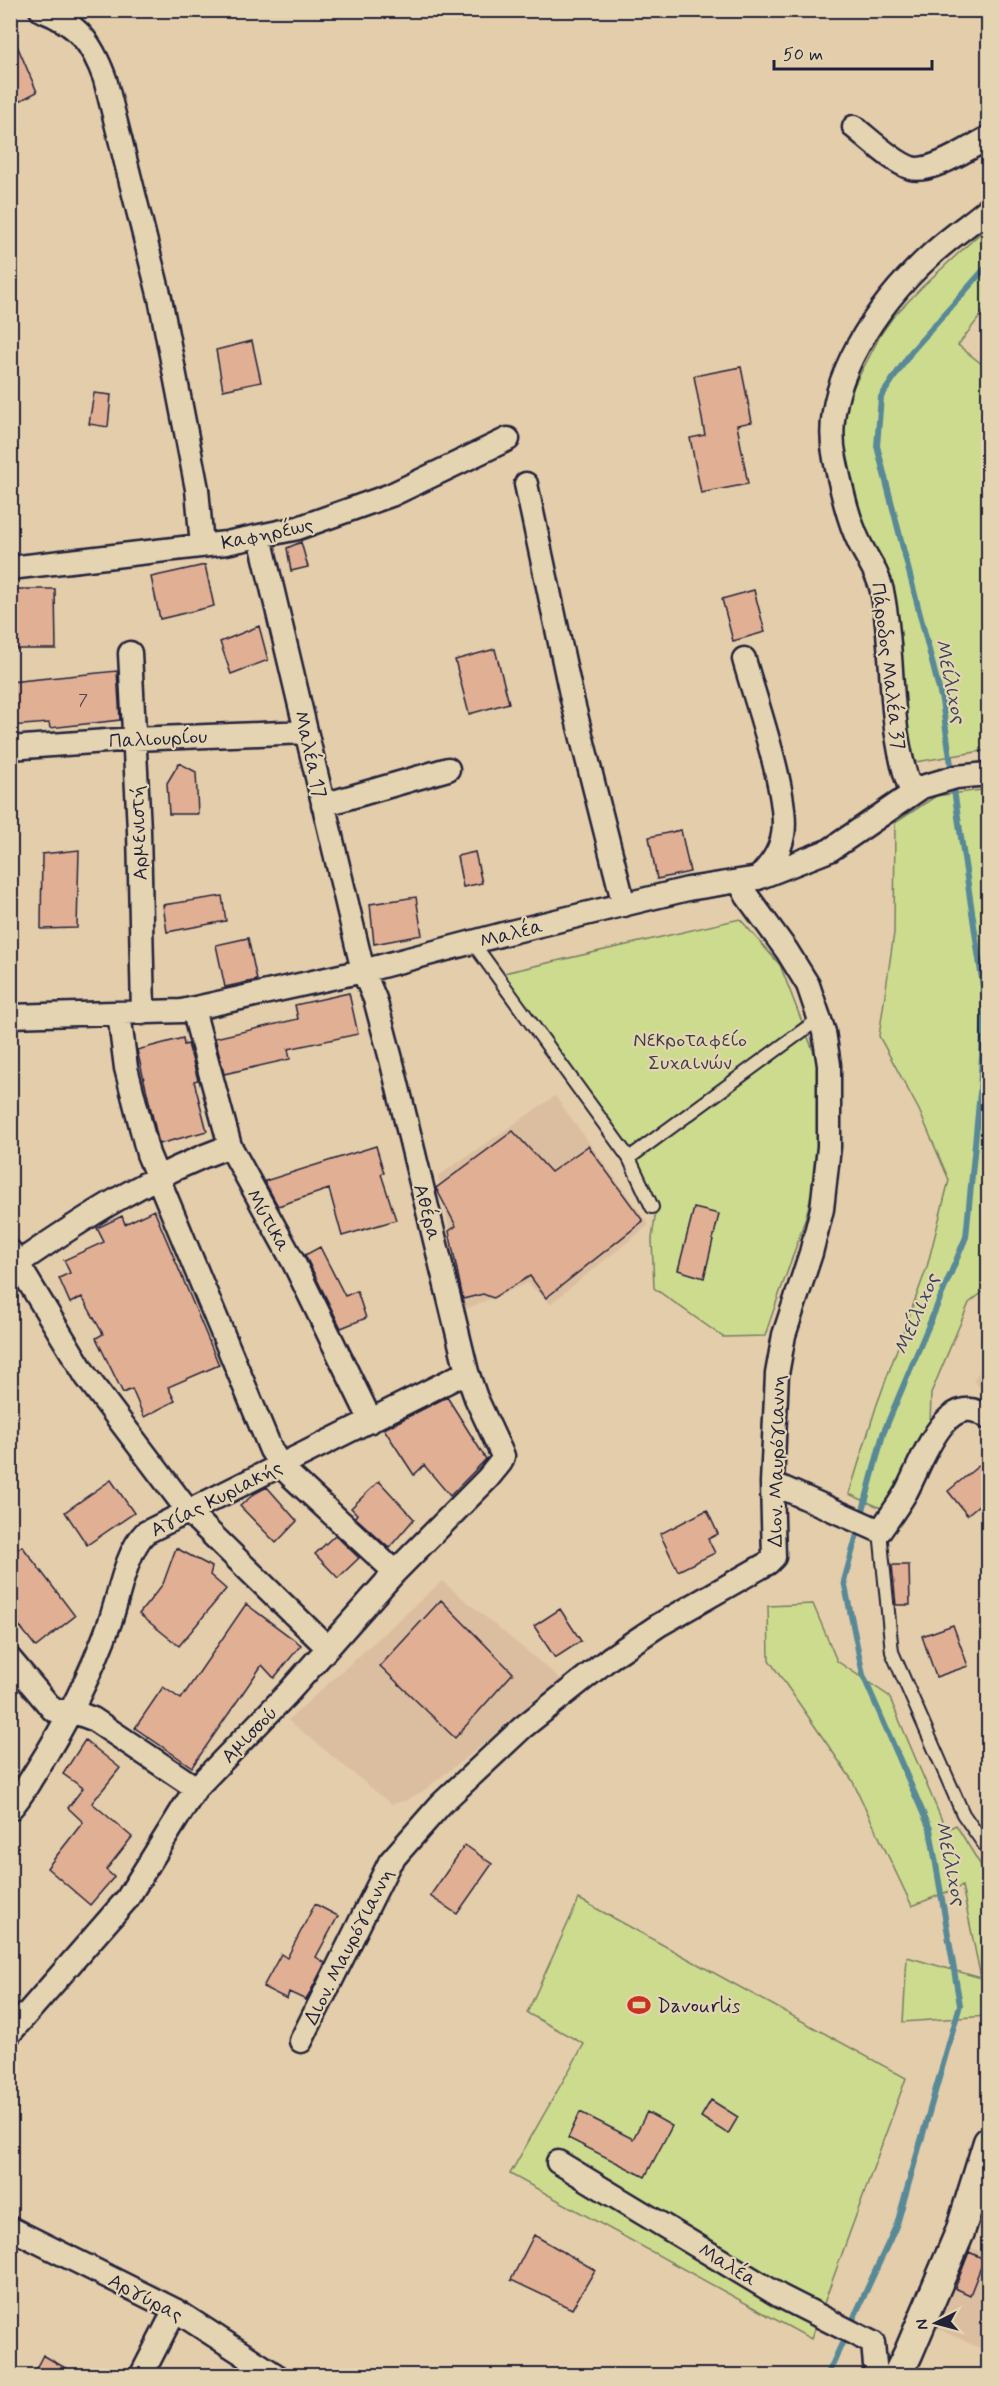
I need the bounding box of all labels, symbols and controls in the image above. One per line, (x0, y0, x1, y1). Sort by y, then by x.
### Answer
scale bar (774, 33, 932, 71)
text: 50 m (783, 43, 823, 67)
street label: Καφηρέως (219, 512, 316, 557)
street label: Πάροδος Μαλέα 37 (864, 581, 911, 751)
water label: Μείλιχος (927, 636, 973, 728)
house number: 7 (78, 690, 88, 711)
street label: Μαλέα 17 (286, 708, 333, 800)
street label: Παλιουρίου (108, 723, 208, 756)
street label: Αρμενιστή (124, 785, 155, 881)
street label: Μαλέα (477, 913, 546, 956)
park label: Νεκροταφείο Συχαινών (633, 1027, 747, 1077)
street label: Αθέρα (406, 1181, 447, 1244)
street label: Μύτικα (239, 1185, 297, 1257)
water label: Μείλιχος (887, 1268, 947, 1359)
street label: Διον. Μαυρόγιαννη (762, 1375, 793, 1547)
street label: Αγίας Κυριακής (146, 1454, 287, 1544)
street label: Αμισσού (216, 1700, 284, 1770)
water label: Μείλιχος (927, 1818, 973, 1910)
street label: Διον. Μαυρόγιαννη (298, 1864, 400, 2030)
sports icon: Davourlis (626, 1992, 652, 2018)
place label: Davourlis (657, 1993, 741, 2020)
street label: Μαλέα (693, 2237, 762, 2293)
street label: Αργύρας (103, 2267, 188, 2329)
north arrow (906, 2293, 966, 2353)
text: N (912, 2318, 934, 2331)

